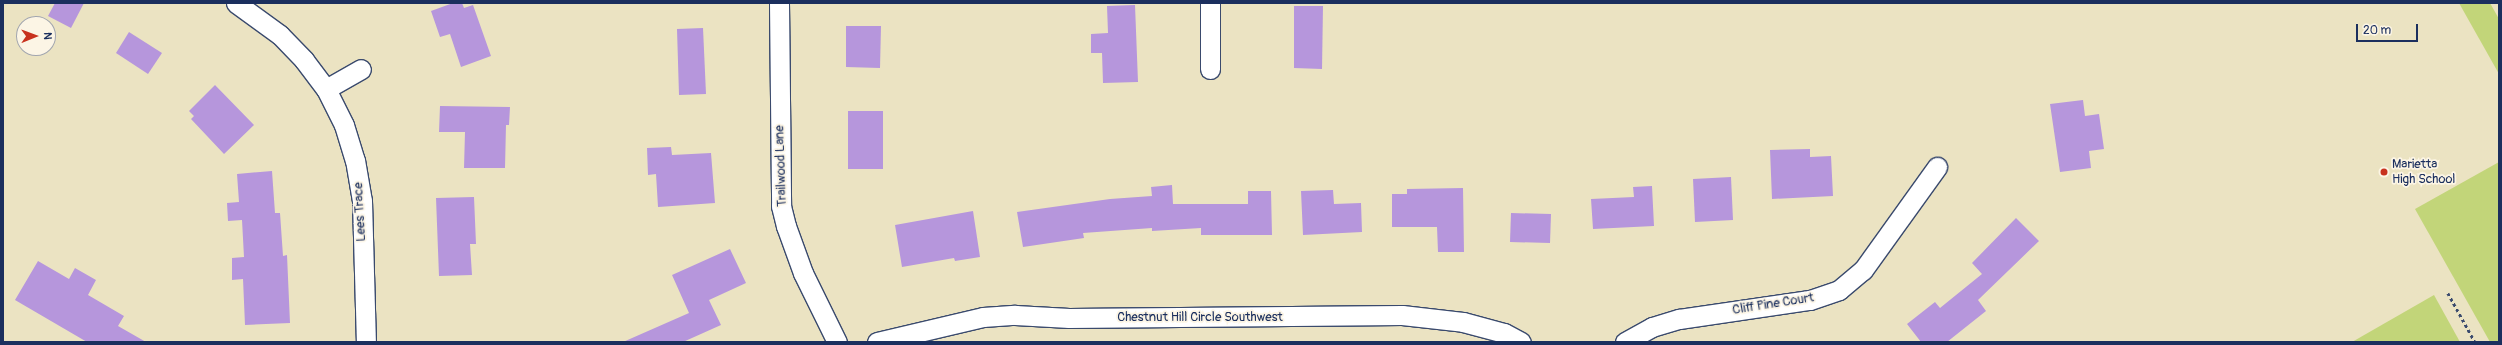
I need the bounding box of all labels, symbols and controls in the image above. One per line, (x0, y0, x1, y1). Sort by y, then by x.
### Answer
north arrow (16, 16, 56, 56)
scale bar (2358, 16, 2420, 42)
text: 20 m (2363, 23, 2391, 38)
text: N (41, 32, 54, 40)
street label: Trailwood Lane (772, 125, 790, 207)
place label: Marietta High School (2392, 157, 2455, 188)
marker: Marietta High School (2379, 167, 2389, 177)
street label: Lees Trace (351, 182, 369, 242)
street label: Cliff Pine Court (1731, 290, 1815, 318)
street label: Chestnut Hill Circle Southwest (1117, 309, 1283, 325)

